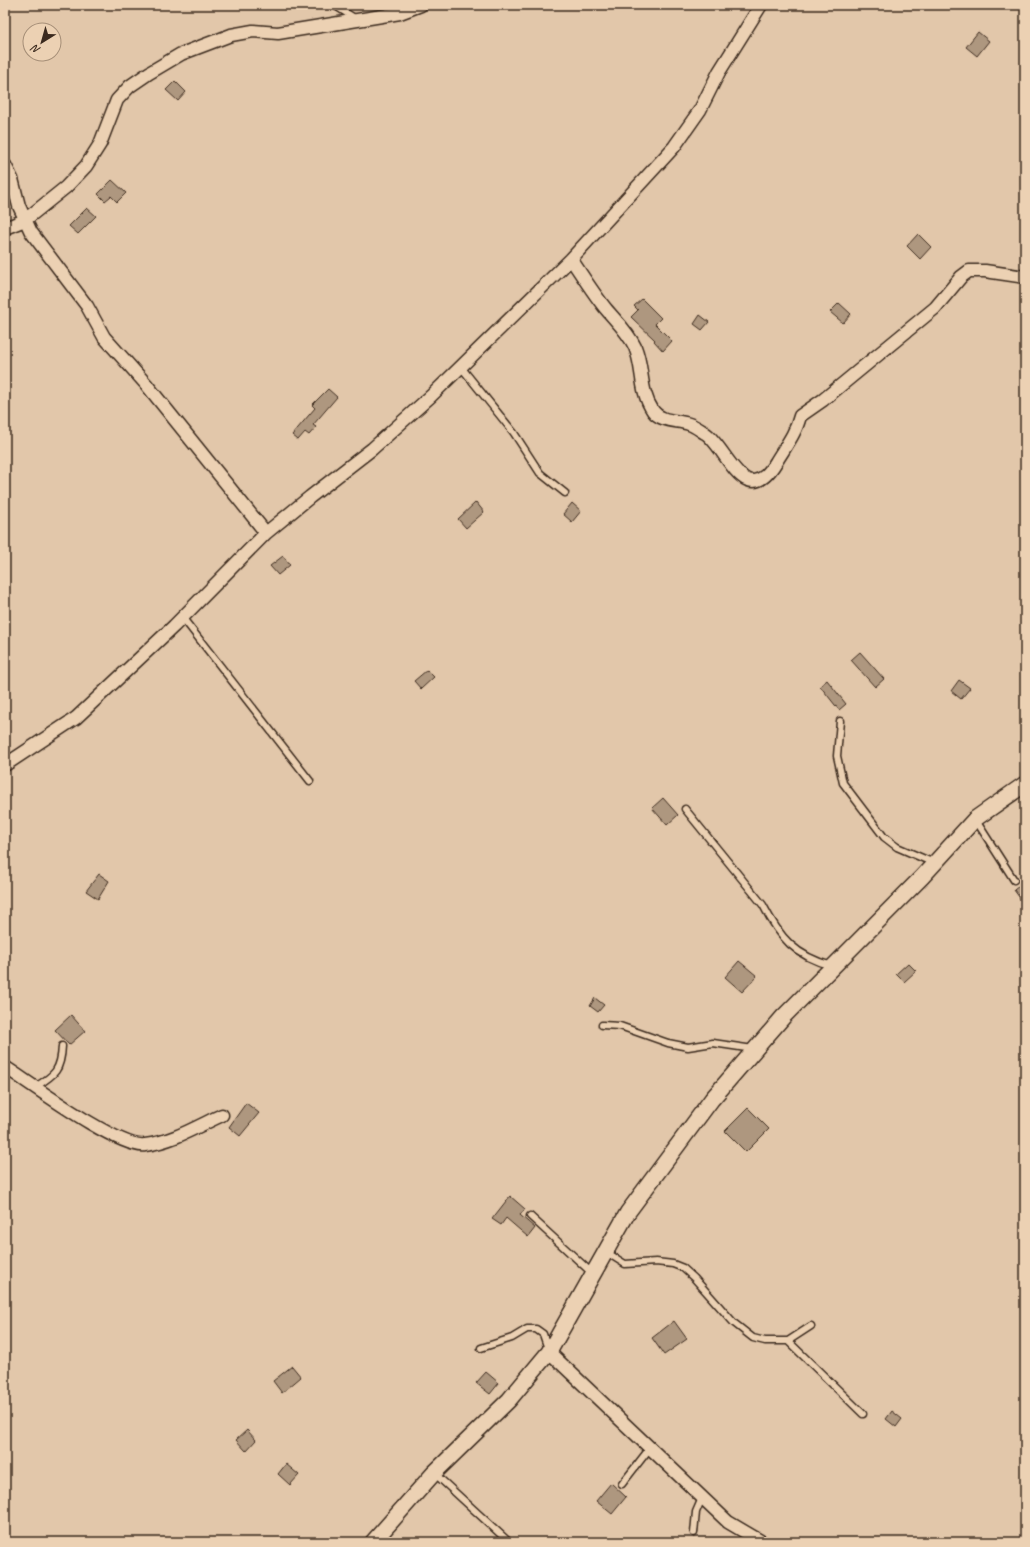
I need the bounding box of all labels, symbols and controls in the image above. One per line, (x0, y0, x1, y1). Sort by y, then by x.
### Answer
north arrow (22, 22, 62, 62)
text: N (27, 41, 43, 58)

